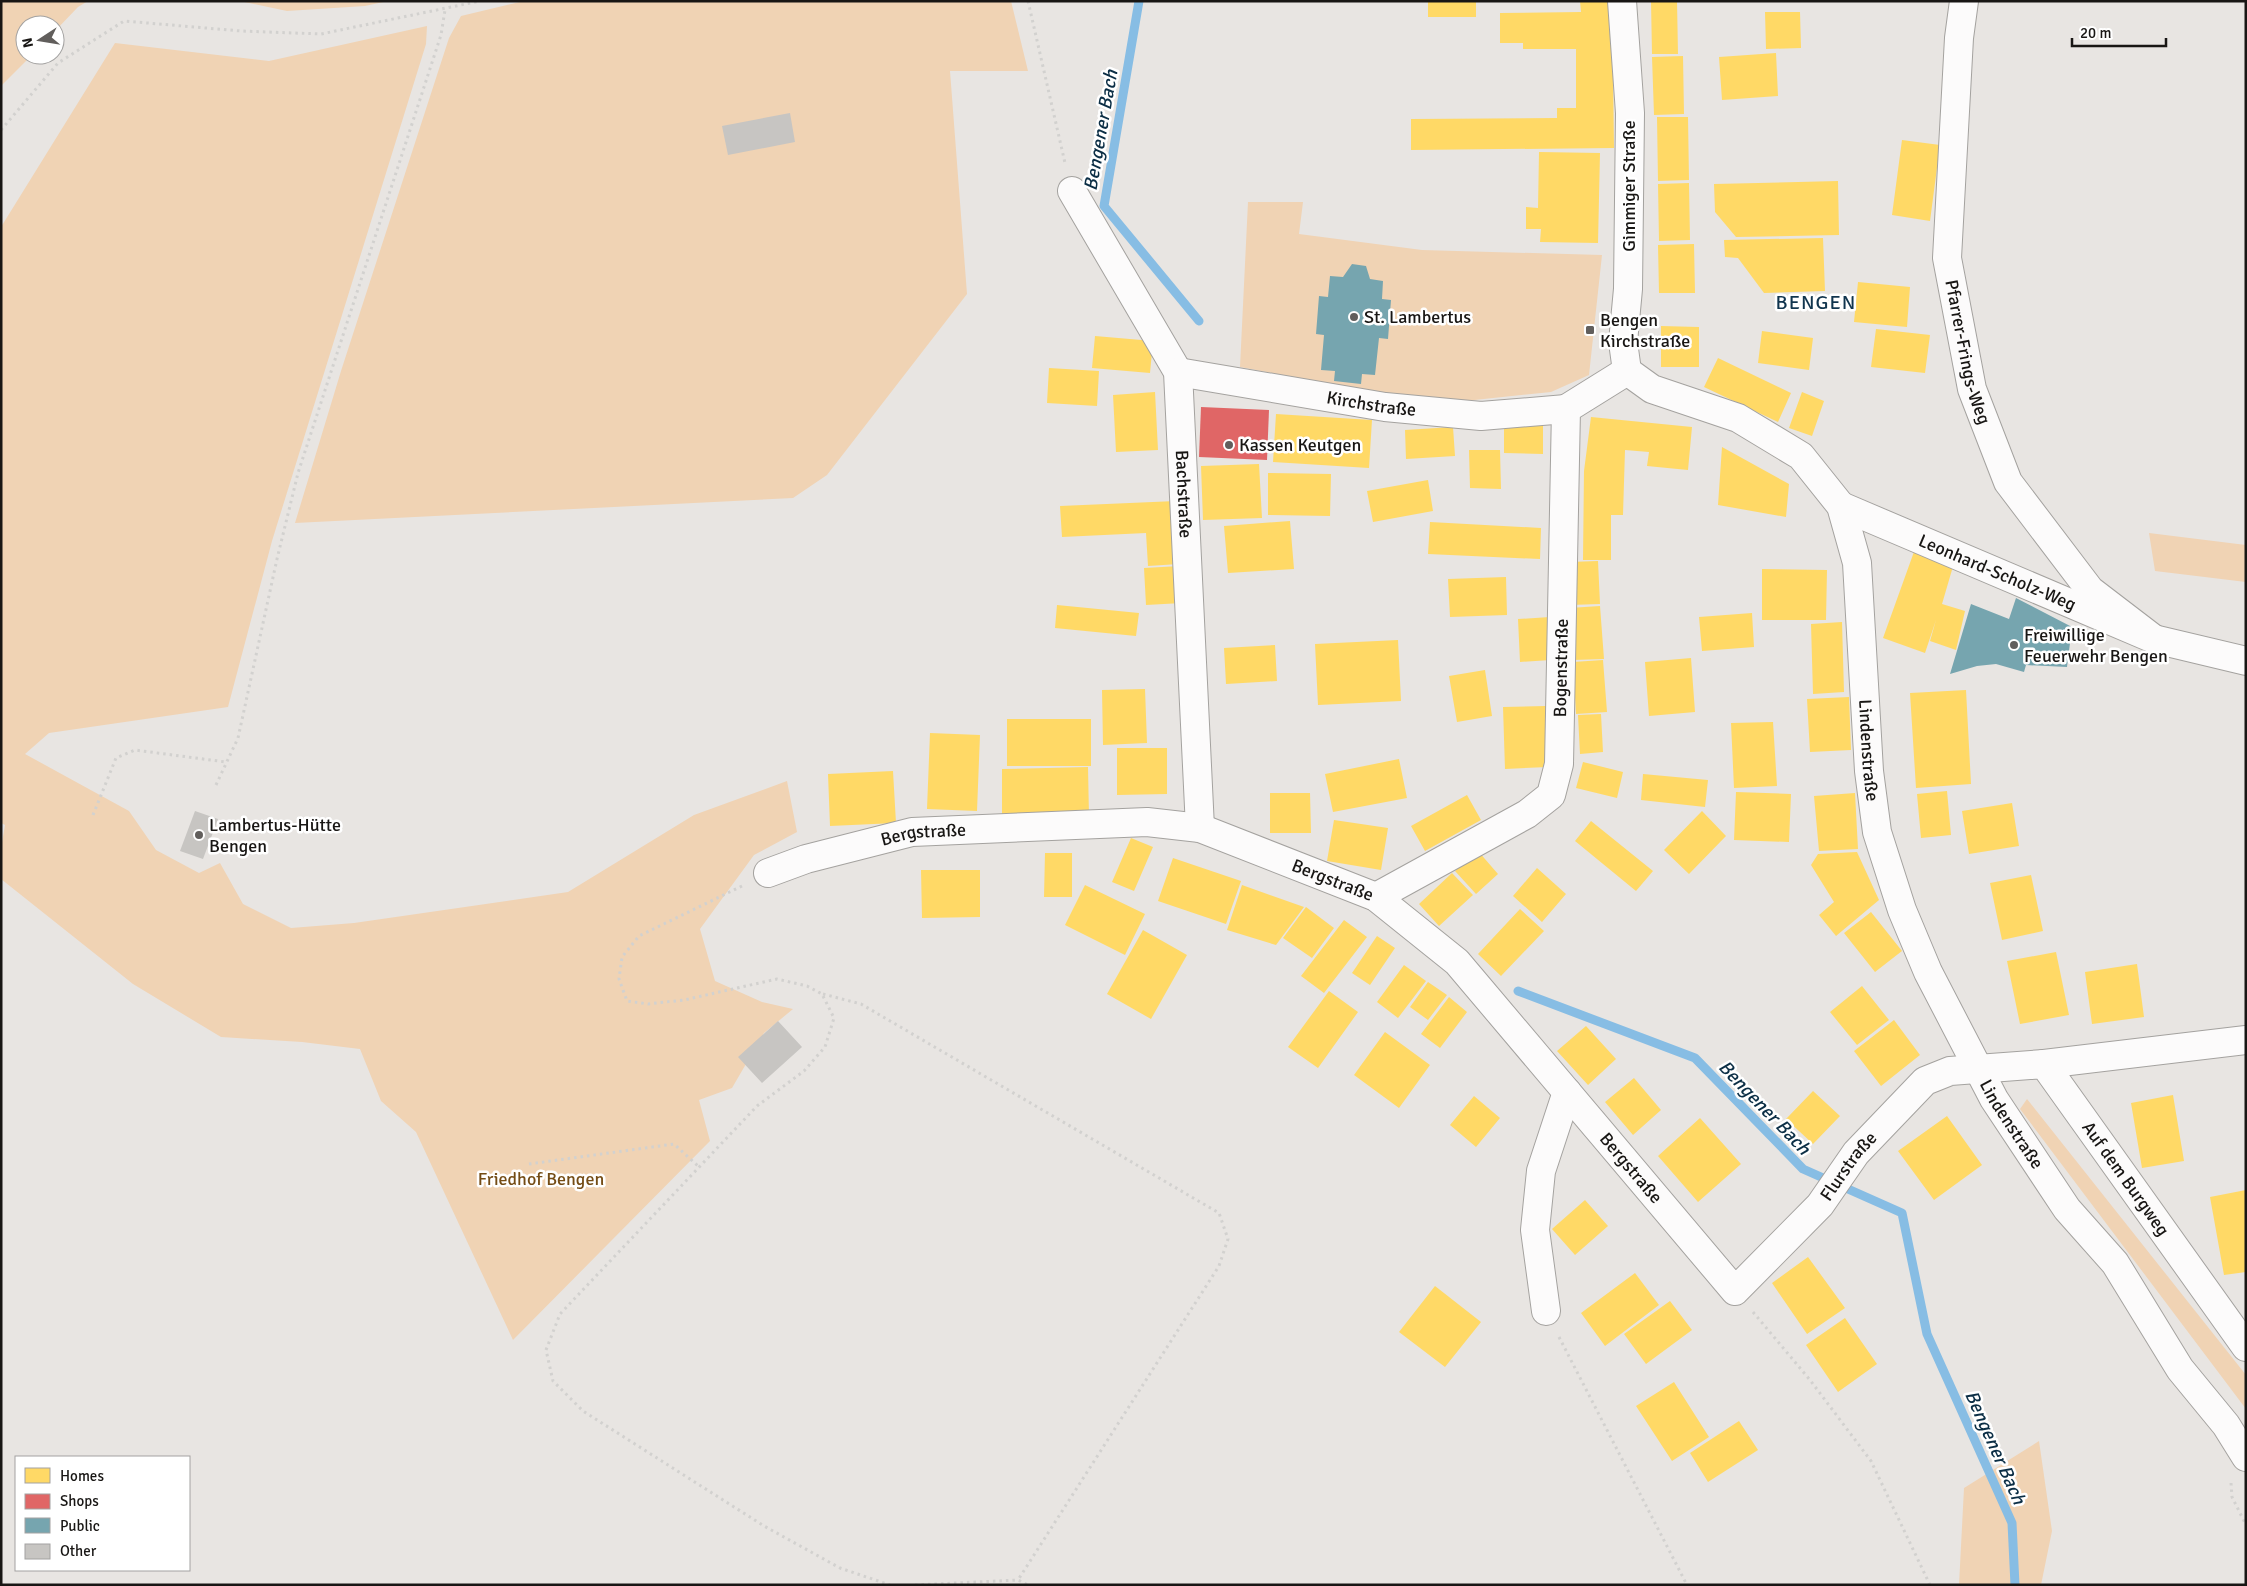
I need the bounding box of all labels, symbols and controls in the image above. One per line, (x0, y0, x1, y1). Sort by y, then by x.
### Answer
north arrow (15, 15, 65, 65)
scale bar (2072, 15, 2166, 47)
text: 20 m (2080, 24, 2111, 42)
text: N (18, 36, 37, 49)
water label: Bengener Bach (1079, 67, 1124, 192)
street label: Gimmiger Straße (1618, 120, 1640, 252)
street label: Pfarrer-Frings-Weg (1940, 278, 1996, 427)
district label: BENGEN (1776, 290, 1856, 315)
place label: St. Lambertus (1364, 306, 1471, 328)
place label: Bengen Kirchstraße (1600, 309, 1690, 352)
marker: St. Lambertus (1348, 311, 1360, 323)
marker: Bengen Kirchstraße (1584, 324, 1596, 336)
street label: Kirchstraße (1325, 386, 1417, 421)
place label: Kassen Keutgen (1239, 434, 1361, 456)
marker: Kassen Keutgen (1223, 439, 1235, 451)
street label: Bachstraße (1171, 449, 1197, 539)
street label: Leonhard-Scholz-Weg (1915, 529, 2080, 616)
street label: Bogenstraße (1549, 618, 1573, 718)
place label: Freiwillige Feuerwehr Bengen (2024, 624, 2168, 667)
marker: Freiwillige Feuerwehr Bengen (2008, 639, 2020, 651)
street label: Lindenstraße (1854, 699, 1884, 803)
place label: Lambertus-Hütte Bengen (209, 814, 341, 857)
street label: Bergstraße (878, 819, 967, 851)
marker: Lambertus-Hütte Bengen (193, 829, 205, 841)
street label: Bergstraße (1289, 854, 1377, 906)
water label: Bengener Bach (1713, 1055, 1816, 1160)
street label: Lindenstraße (1975, 1076, 2048, 1173)
street label: Auf dem Burgweg (2077, 1117, 2174, 1240)
street label: Flurstraße (1815, 1127, 1881, 1205)
street label: Bergstraße (1595, 1128, 1667, 1208)
park label: Friedhof Bengen (478, 1168, 604, 1190)
water label: Bengener Bach (1959, 1387, 2031, 1509)
legend (15, 1456, 190, 1571)
text: Homes (60, 1467, 104, 1485)
text: Shops (60, 1492, 99, 1510)
text: Public (60, 1517, 100, 1535)
text: Other (60, 1542, 97, 1560)

